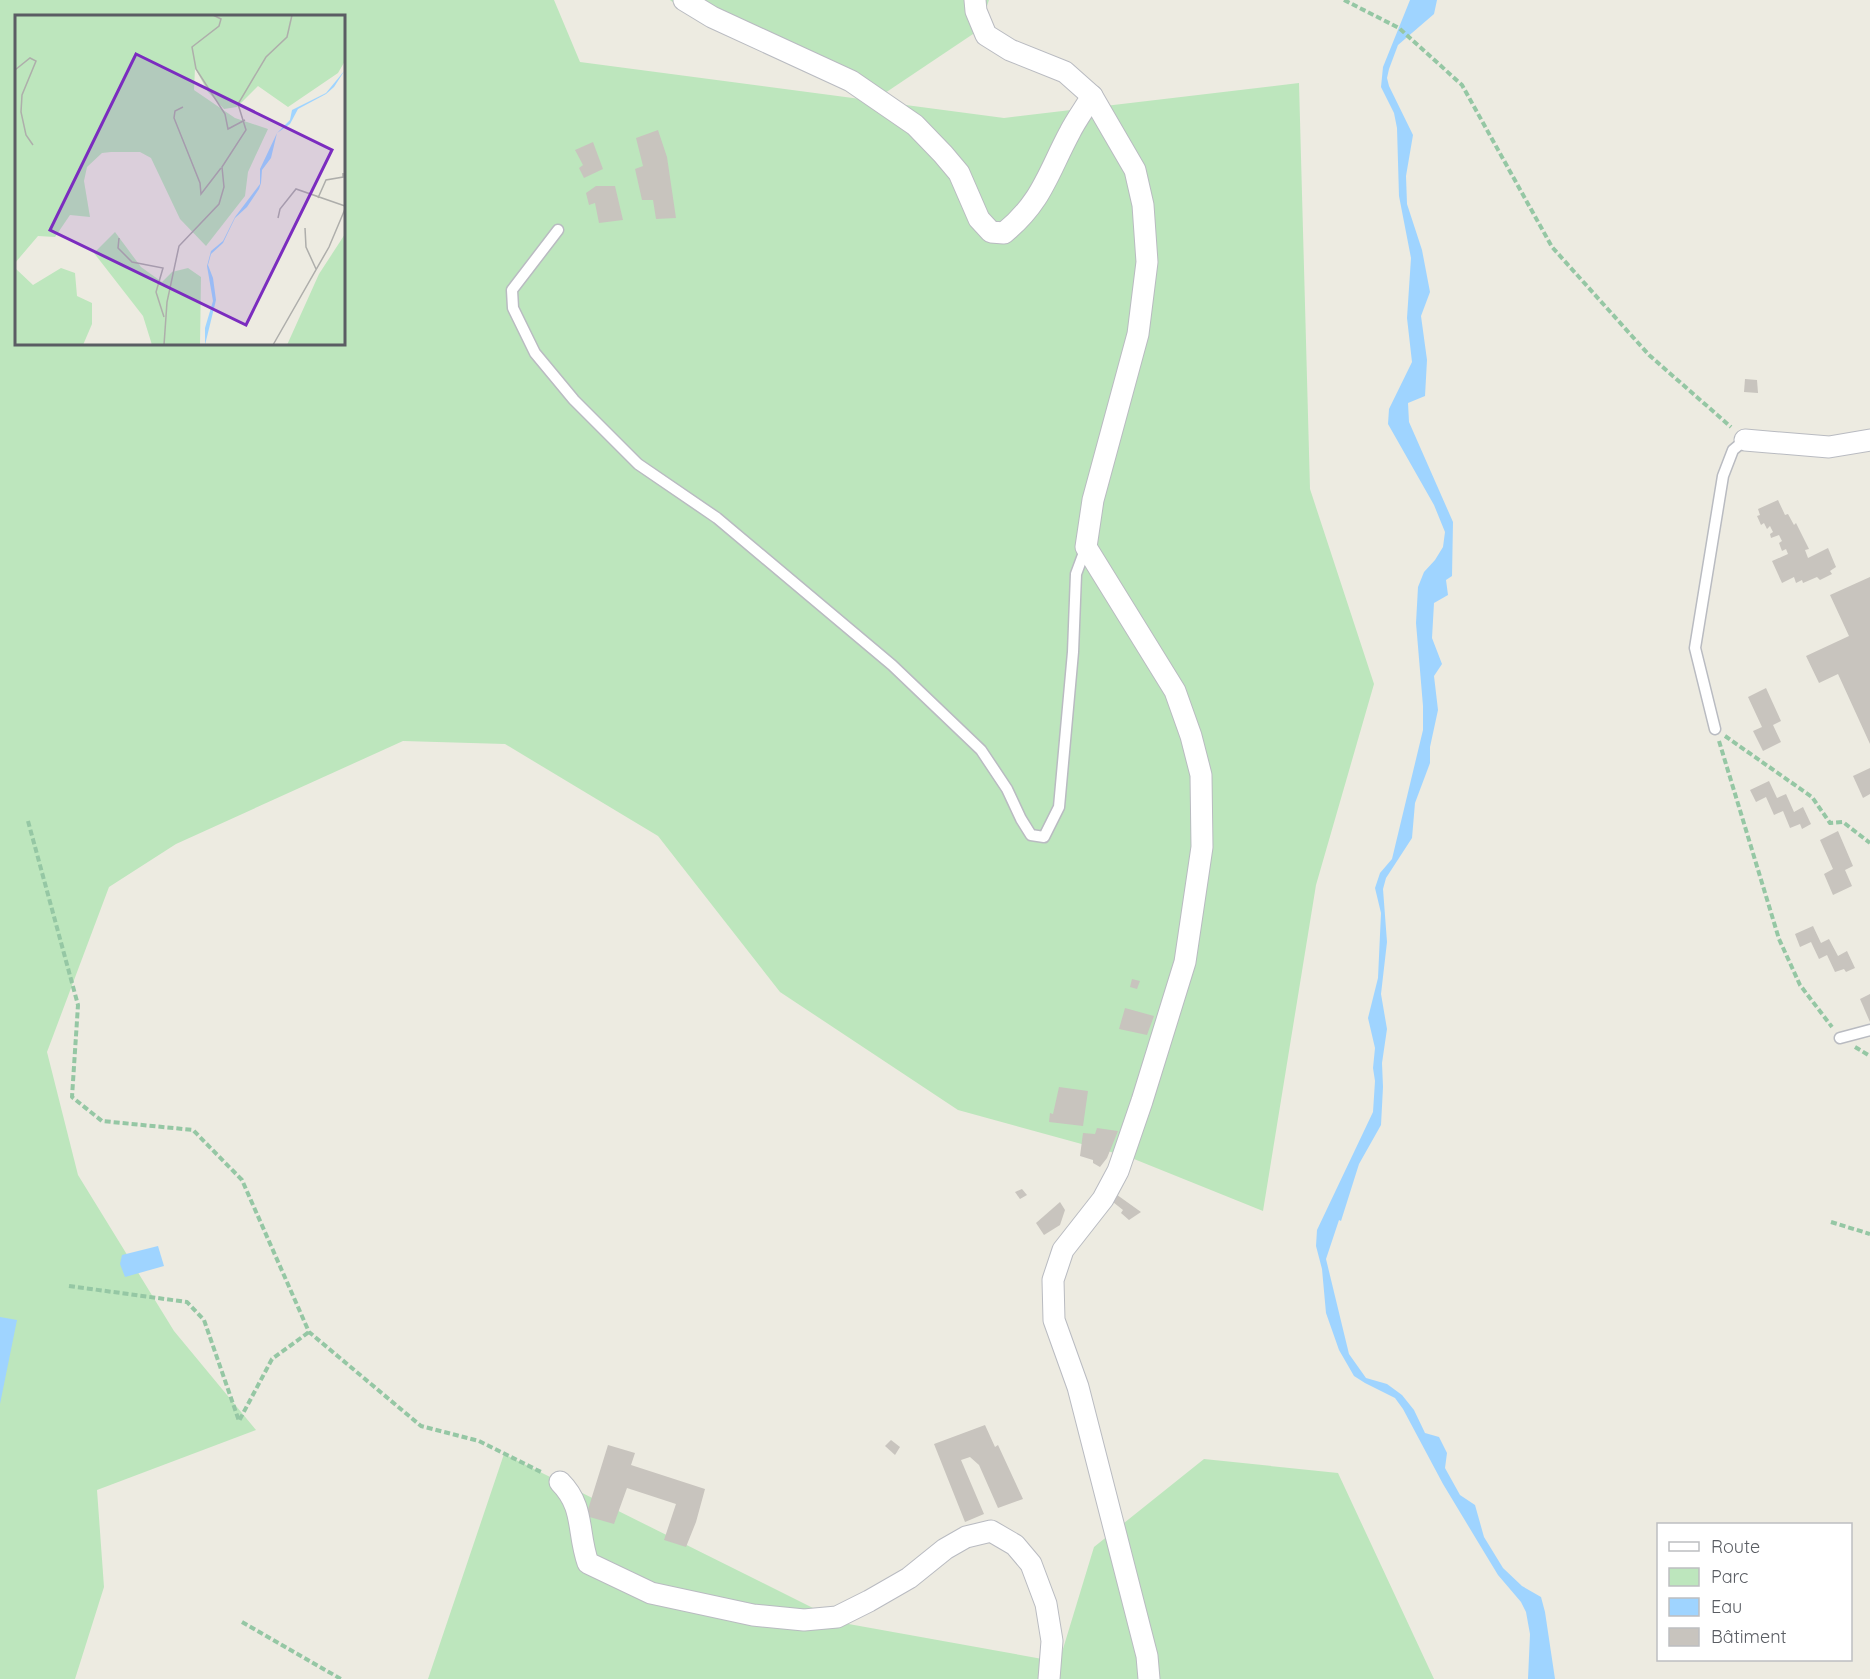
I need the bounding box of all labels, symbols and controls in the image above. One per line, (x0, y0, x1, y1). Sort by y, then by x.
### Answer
inset map (15, 15, 345, 345)
legend (1657, 1523, 1852, 1661)
text: Route (1711, 1535, 1760, 1558)
text: Parc (1711, 1565, 1748, 1588)
text: Eau (1711, 1595, 1742, 1618)
text: Bâtiment (1711, 1625, 1787, 1648)

